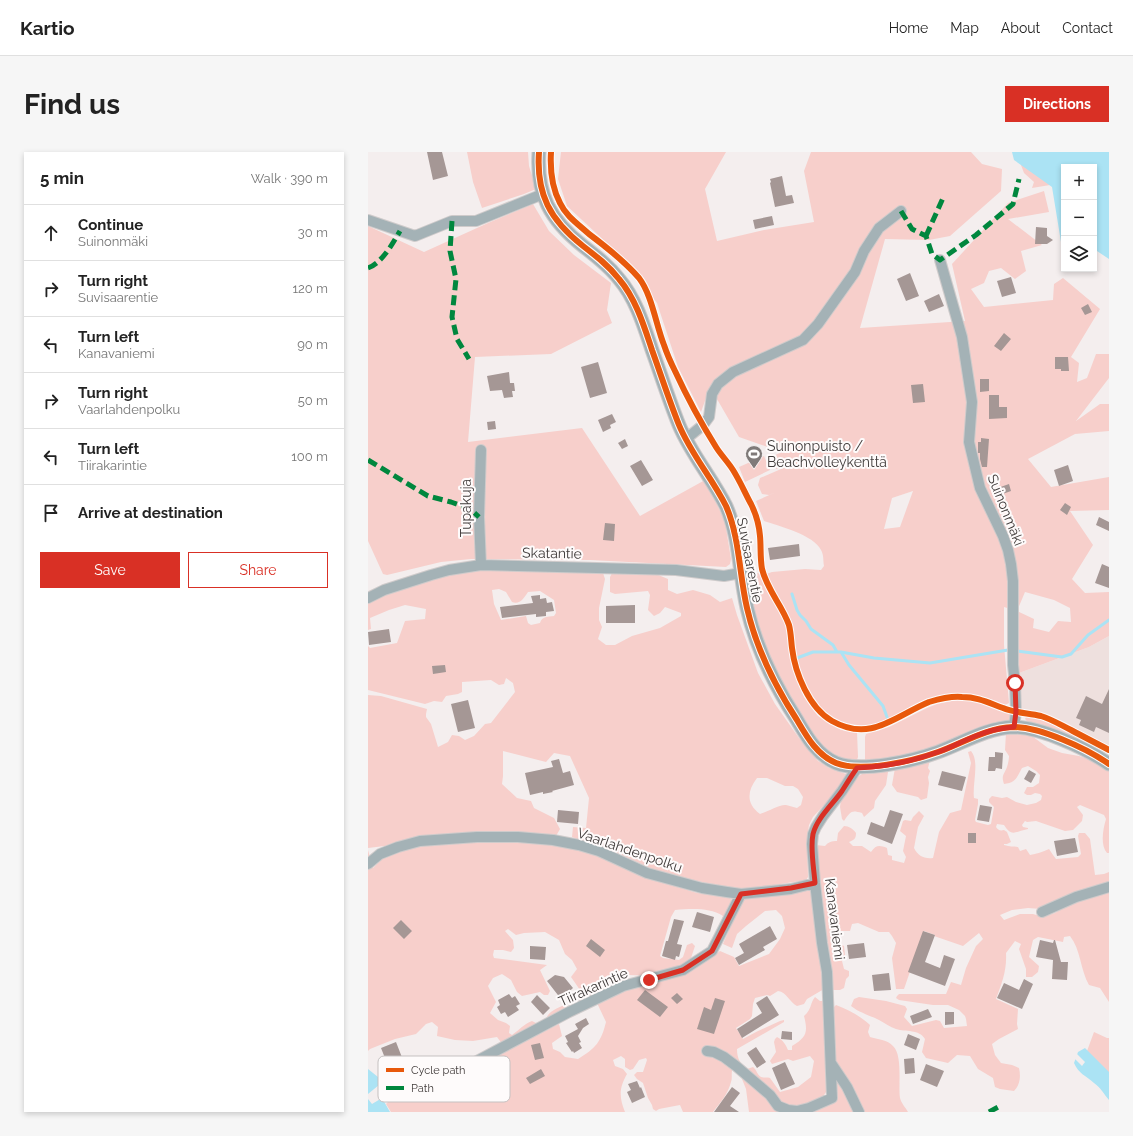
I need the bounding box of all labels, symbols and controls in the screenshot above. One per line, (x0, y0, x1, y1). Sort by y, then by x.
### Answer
text: Kartio (20, 17, 75, 39)
text: Home (889, 20, 928, 36)
text: Map (950, 20, 979, 36)
text: About (1001, 20, 1040, 36)
text: Contact (1062, 20, 1113, 36)
button: Directions (1005, 86, 1109, 122)
text: Find us (24, 88, 120, 121)
map controls (1061, 164, 1097, 272)
button: + (1061, 164, 1097, 200)
text: 5 min (40, 168, 84, 188)
text: Walk · 390 m (251, 171, 328, 186)
button: − (1061, 200, 1097, 236)
text: Continue (78, 216, 143, 234)
icon: ahead (40, 222, 62, 244)
text: 30 m (298, 225, 328, 240)
text: Suinonmäki (78, 234, 148, 249)
button: layers (1061, 236, 1097, 272)
text: Turn right (78, 272, 148, 290)
icon: right (40, 278, 62, 300)
text: 120 m (292, 281, 328, 296)
text: Suvisaarentie (78, 290, 158, 305)
text: Turn left (78, 328, 139, 346)
icon: left (40, 334, 62, 356)
text: 90 m (297, 337, 328, 352)
text: Kanavaniemi (78, 346, 155, 361)
text: Turn right (78, 384, 148, 402)
icon: right (40, 390, 62, 412)
text: 50 m (298, 393, 328, 408)
text: Vaarlahdenpolku (78, 402, 180, 417)
place label: Suinonpuisto / Beachvolleykenttä (767, 438, 887, 470)
text: Turn left (78, 440, 139, 458)
sports icon: Suinonpuisto / Beachvolleykenttä (744, 444, 764, 469)
icon: left (40, 446, 62, 468)
text: 100 m (291, 449, 328, 464)
text: Tiirakarintie (78, 458, 147, 473)
street label: Suinonmäki (984, 472, 1028, 548)
street label: Tupakuja (458, 479, 474, 537)
icon: arrive (40, 502, 62, 524)
text: Arrive at destination (78, 504, 223, 522)
street label: Suvisaarentie (734, 516, 766, 604)
street label: Skatantie (522, 544, 582, 562)
button: Save (40, 552, 180, 588)
button: Share (188, 552, 328, 588)
route start (1006, 674, 1024, 692)
street label: Vaarlahdenpolku (575, 825, 685, 875)
street label: Kanavaniemi (822, 877, 848, 961)
street label: Tiirakarintie (556, 965, 630, 1009)
route end (640, 971, 658, 989)
legend (378, 1056, 510, 1102)
text: Cycle path (411, 1064, 465, 1077)
text: Path (411, 1082, 434, 1095)

